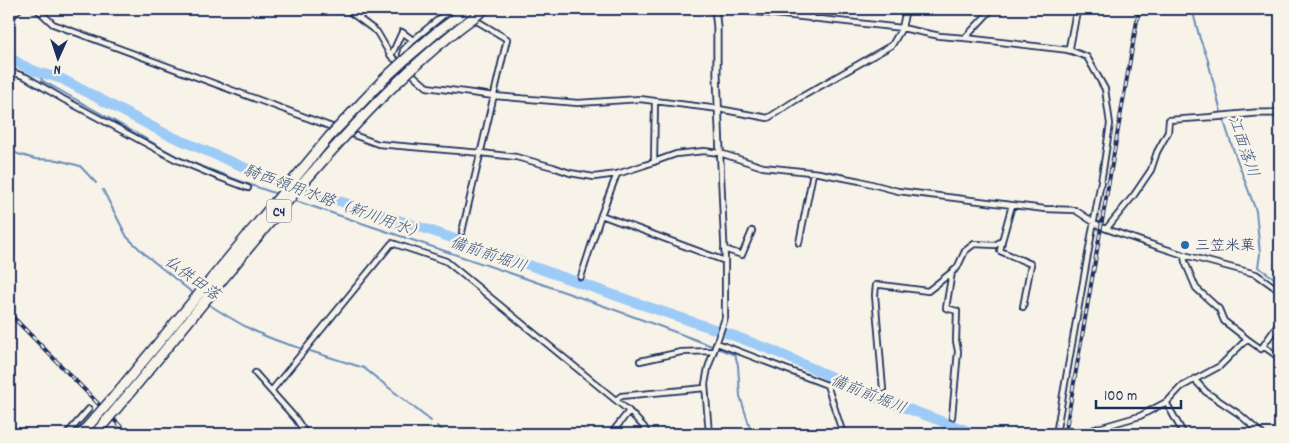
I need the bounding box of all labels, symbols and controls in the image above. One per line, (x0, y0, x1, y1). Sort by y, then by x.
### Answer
north arrow (32, 32, 82, 82)
text: N (53, 59, 61, 79)
water label: 江面落川 (1221, 113, 1264, 181)
water label: 騎西領用水路（新川用水） (240, 160, 428, 247)
road number: C4 (266, 200, 292, 222)
water label: 備前前堀川 (447, 231, 530, 279)
place label: 三笠米菓 (1195, 236, 1255, 258)
marker: 三笠米菓 (1179, 239, 1191, 251)
water label: 仏供田落 (159, 251, 226, 308)
water label: 備前前堀川 (827, 370, 909, 421)
scale bar (1096, 378, 1182, 410)
text: 100 m (1104, 386, 1137, 408)

